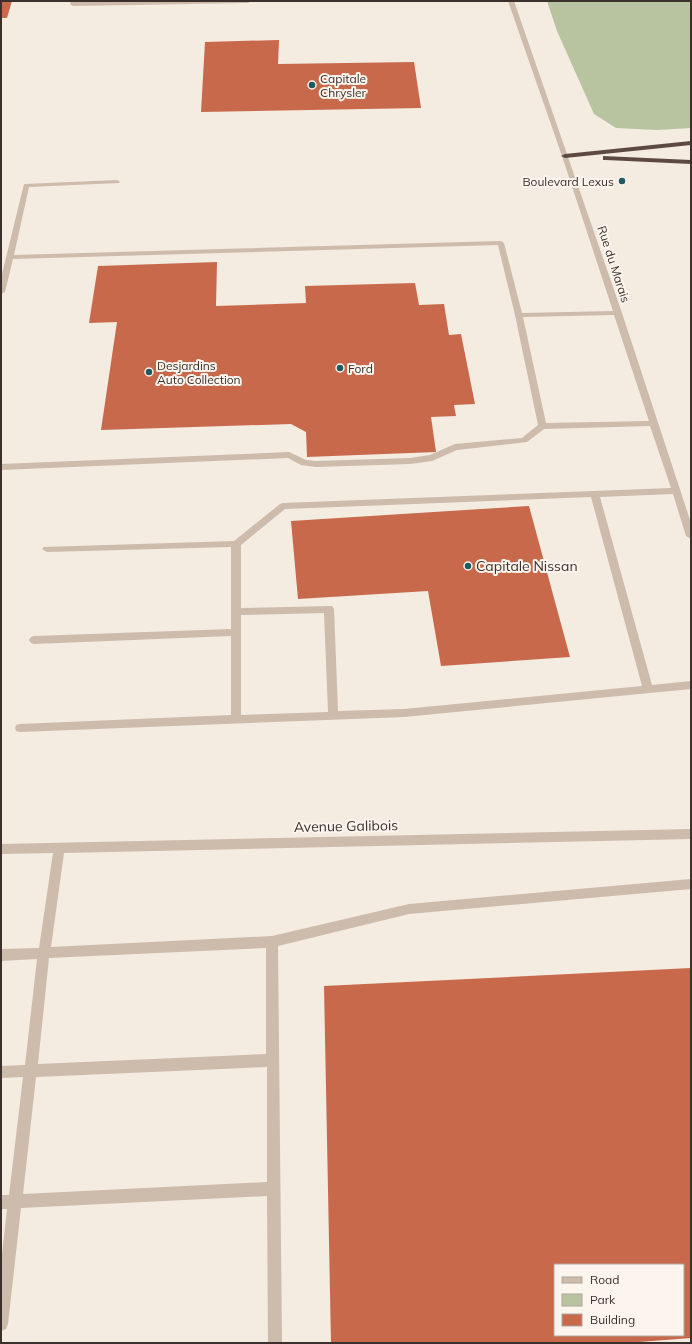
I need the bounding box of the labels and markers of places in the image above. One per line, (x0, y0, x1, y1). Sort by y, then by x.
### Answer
place label: Capitale Chrysler (320, 71, 367, 100)
marker: Capitale Chrysler (307, 80, 317, 90)
place label: Boulevard Lexus (522, 174, 614, 189)
marker: Boulevard Lexus (617, 176, 627, 186)
place label: Desjardins Auto Collection (157, 358, 241, 387)
place label: Ford (348, 361, 373, 376)
marker: Ford (335, 363, 345, 373)
marker: Desjardins Auto Collection (144, 367, 154, 377)
place label: Capitale Nissan (476, 557, 578, 575)
marker: Capitale Nissan (463, 561, 473, 571)

